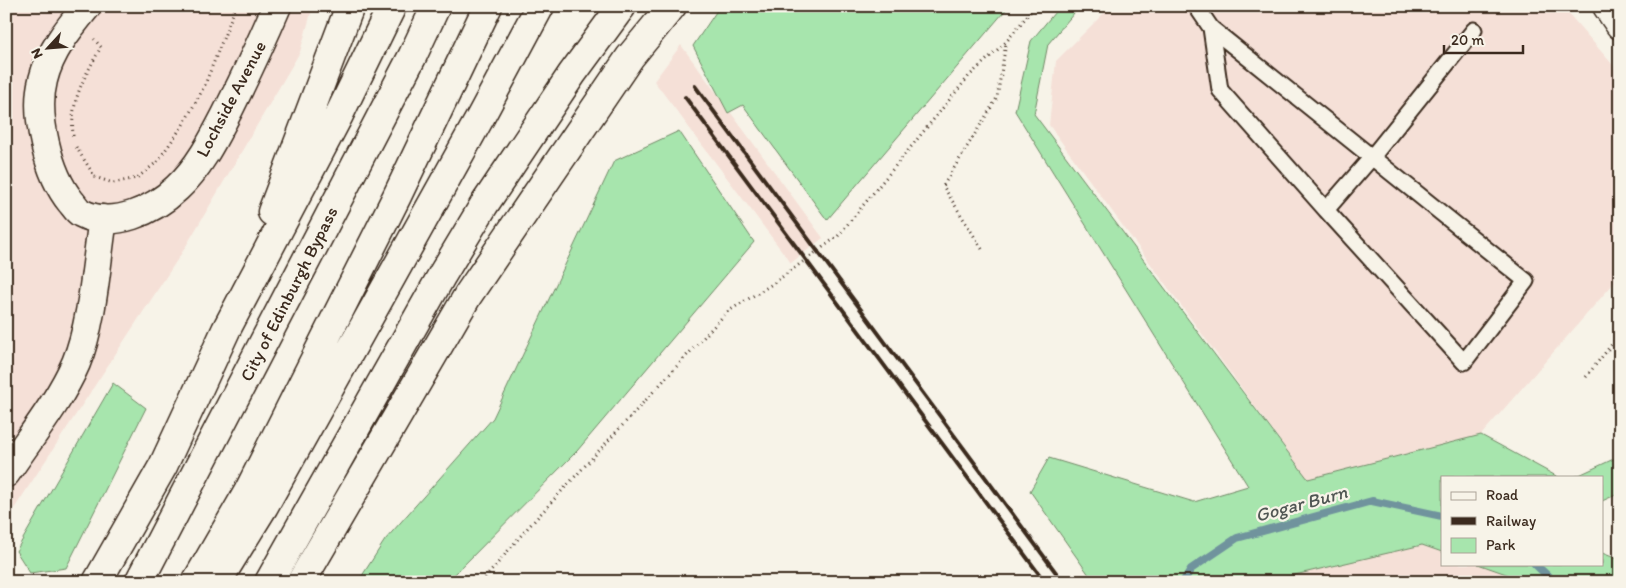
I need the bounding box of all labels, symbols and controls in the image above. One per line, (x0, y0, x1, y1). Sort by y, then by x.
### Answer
north arrow (22, 22, 72, 72)
scale bar (1444, 22, 1522, 54)
text: 20 m (1451, 31, 1485, 49)
street label: Lochside Avenue (191, 37, 271, 161)
text: N (27, 46, 46, 61)
street label: City of Edinburgh Bypass (235, 203, 343, 385)
legend (1441, 476, 1604, 566)
water label: Gogar Burn (1253, 480, 1350, 527)
text: Road (1486, 486, 1519, 504)
text: Railway (1486, 512, 1536, 530)
text: Park (1486, 536, 1516, 554)

